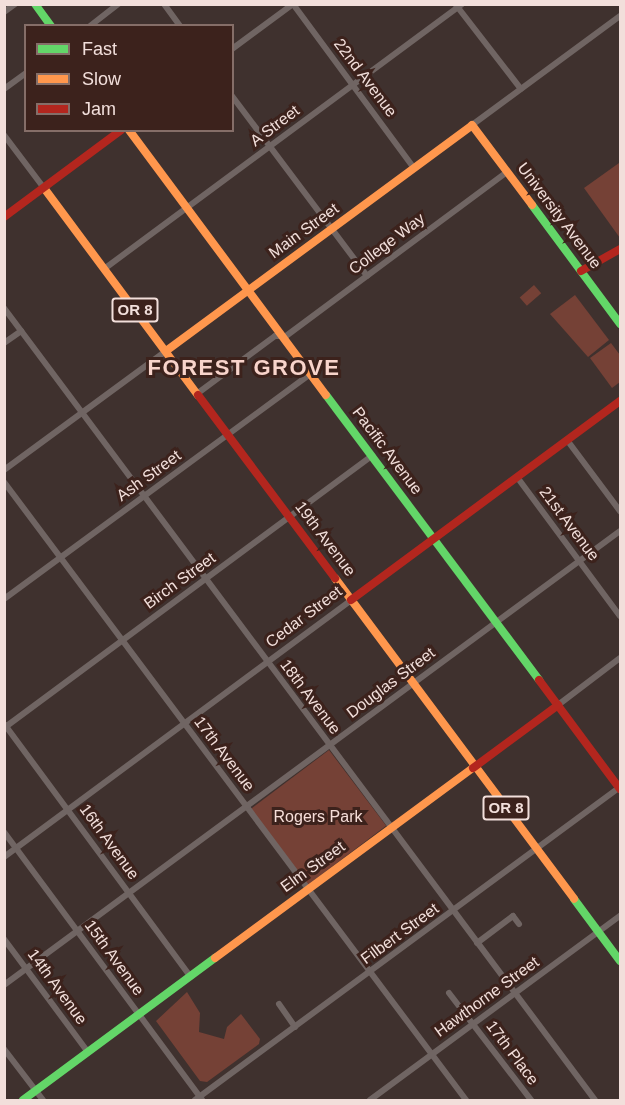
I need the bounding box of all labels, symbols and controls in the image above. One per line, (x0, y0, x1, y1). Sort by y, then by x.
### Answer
legend (24, 24, 234, 132)
street label: 22nd Avenue (329, 35, 401, 121)
text: Fast (82, 39, 117, 59)
text: Slow (82, 69, 121, 89)
text: Jam (82, 99, 116, 119)
street label: A Street (246, 101, 304, 151)
street label: University Avenue (513, 159, 605, 273)
street label: Main Street (265, 199, 343, 263)
street label: College Way (345, 209, 429, 279)
road number: OR 8 (111, 298, 159, 322)
district label: FOREST GROVE (148, 355, 340, 381)
street label: Pacific Avenue (348, 403, 426, 499)
street label: Ash Street (113, 446, 185, 506)
street label: 21st Avenue (535, 483, 603, 565)
street label: 19th Avenue (290, 497, 360, 581)
street label: Birch Street (141, 549, 219, 613)
street label: Cedar Street (262, 582, 346, 652)
street label: Douglas Street (343, 643, 439, 723)
street label: 18th Avenue (275, 655, 345, 739)
street label: 17th Avenue (189, 712, 259, 796)
road number: OR 8 (482, 796, 530, 820)
street label: 16th Avenue (75, 800, 143, 884)
park label: Rogers Park (274, 807, 362, 827)
street label: Elm Street (277, 837, 349, 897)
street label: Filbert Street (357, 899, 443, 969)
street label: 15th Avenue (80, 916, 148, 1000)
street label: 14th Avenue (23, 945, 91, 1029)
street label: Hawthorne Street (431, 953, 543, 1041)
street label: 17th Place (482, 1017, 542, 1089)

